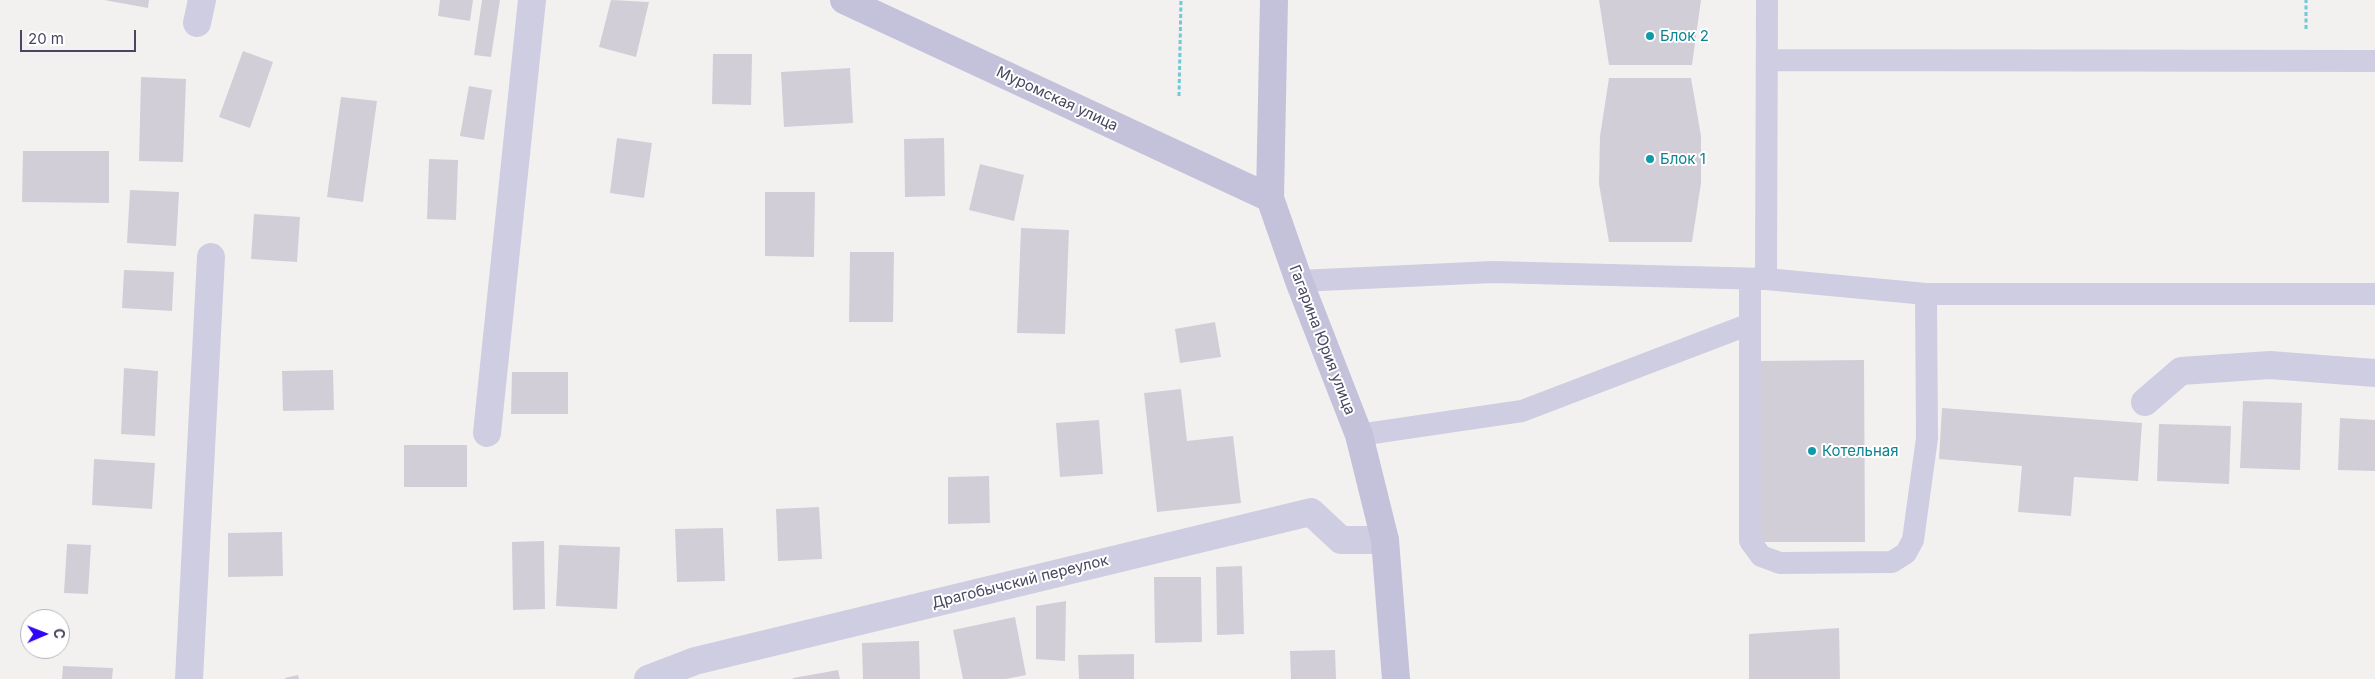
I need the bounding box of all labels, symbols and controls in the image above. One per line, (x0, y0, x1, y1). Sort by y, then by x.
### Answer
scale bar (22, 20, 139, 52)
place label: Блок 2 (1660, 27, 1709, 45)
text: 20 m (28, 29, 64, 48)
marker: Блок 2 (1644, 30, 1656, 42)
street label: Муромская улица (993, 63, 1121, 135)
place label: Блок 1 (1660, 150, 1706, 168)
marker: Блок 1 (1644, 153, 1656, 165)
street label: Гагарина Юрия улица (1285, 263, 1359, 417)
place label: Котельная (1822, 442, 1899, 460)
marker: Котельная (1806, 445, 1818, 457)
street label: Драгобычский переулок (930, 551, 1110, 613)
north arrow (20, 609, 70, 659)
text: С (51, 628, 68, 639)

